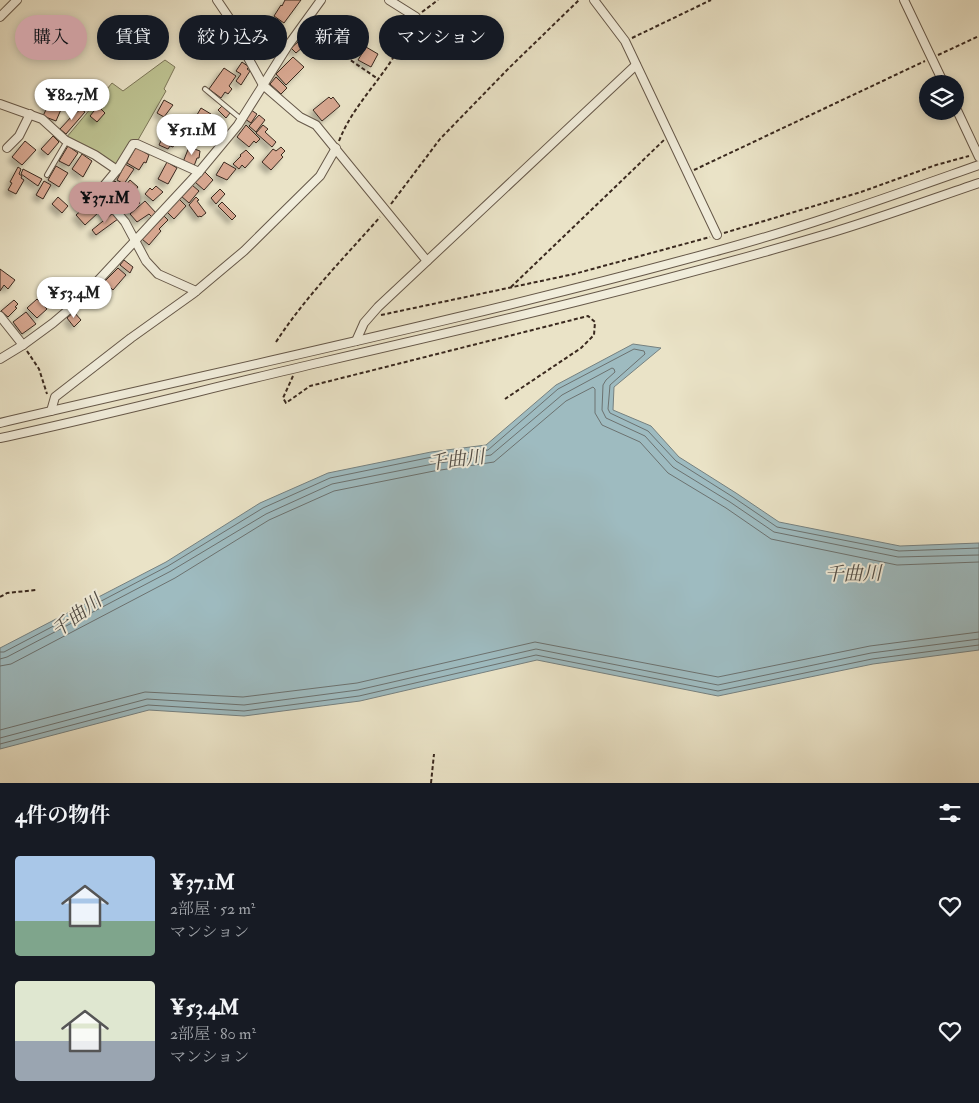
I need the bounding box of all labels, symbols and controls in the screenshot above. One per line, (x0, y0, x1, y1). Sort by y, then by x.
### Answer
chip: 購入 (15, 15, 87, 60)
chip: 賃貸 (97, 15, 169, 60)
chip: 絞り込み (179, 15, 287, 60)
chip: 新着 (297, 15, 369, 60)
chip: マンション (379, 15, 504, 60)
map controls (919, 75, 964, 120)
button: layers (919, 75, 964, 120)
pin: ¥82.7M (31, 78, 113, 121)
text: ¥82.7M (46, 85, 98, 105)
pin: ¥51.1M (151, 114, 233, 156)
text: ¥51.1M (167, 120, 217, 140)
pin: ¥37.1M (64, 182, 146, 224)
text: ¥37.1M (80, 188, 130, 208)
pin: ¥53.4M (33, 276, 115, 319)
text: ¥53.4M (48, 283, 100, 303)
water label: 千曲川 (426, 444, 488, 475)
water label: 千曲川 (824, 561, 884, 586)
water label: 千曲川 (47, 588, 108, 643)
icon: filters (936, 799, 964, 827)
text: 4件の物件 (15, 802, 110, 829)
text: ¥37.1M (170, 869, 235, 896)
icon: home (55, 876, 115, 936)
icon: heart (936, 892, 964, 920)
text: 2部屋 · 52 m² (170, 899, 255, 919)
text: マンション (170, 922, 249, 942)
text: ¥53.4M (170, 994, 239, 1021)
icon: home (55, 1001, 115, 1061)
icon: heart (936, 1017, 964, 1045)
text: 2部屋 · 80 m² (170, 1024, 256, 1044)
text: マンション (170, 1047, 249, 1067)

